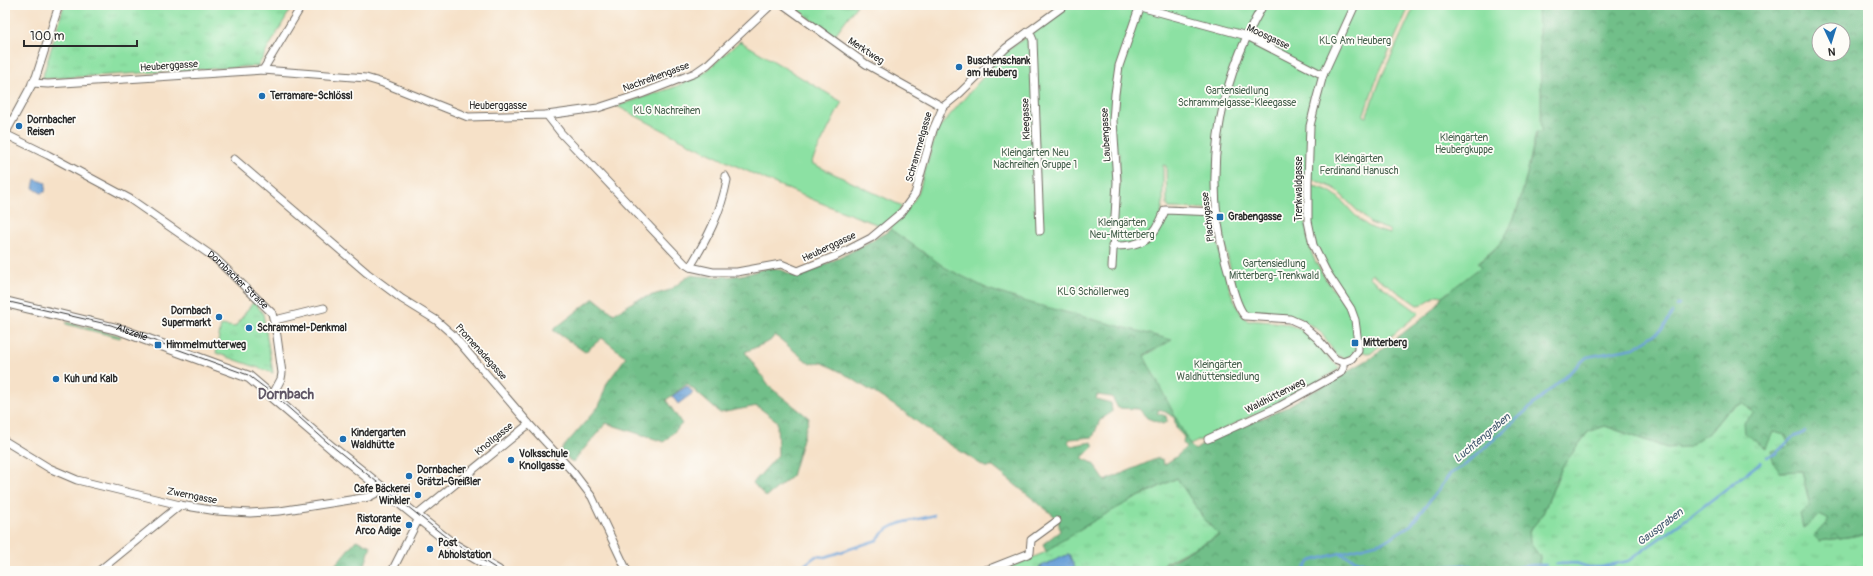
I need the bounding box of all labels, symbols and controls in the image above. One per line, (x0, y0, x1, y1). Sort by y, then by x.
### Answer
scale bar (24, 22, 137, 48)
street label: Moosgasse (1245, 22, 1291, 52)
north arrow (1811, 22, 1851, 62)
text: 100 m (30, 29, 65, 44)
street label: Merktweg (846, 35, 886, 67)
park label: KLG Am Heuberg (1319, 35, 1391, 47)
text: N (1827, 45, 1836, 58)
place label: Buschenschank am Heuberg (967, 55, 1031, 79)
street label: Heuberggasse (140, 58, 198, 74)
street label: Nachreihengasse (621, 59, 691, 95)
marker: Buschenschank am Heuberg (954, 62, 964, 72)
park label: Gartensiedlung Schrammelgasse-Kleegasse (1178, 85, 1296, 109)
place label: Terramare-Schlössl (269, 90, 353, 102)
marker: Terramare-Schlössl (257, 91, 267, 101)
street label: Kleegasse (1019, 98, 1033, 140)
street label: Heuberggasse (469, 100, 527, 112)
park label: KLG Nachreihen (634, 105, 701, 117)
street label: Laubengasse (1099, 108, 1113, 162)
street label: Schrammelgasse (903, 110, 935, 183)
place label: Dornbacher Reisen (27, 114, 76, 138)
marker: Dornbacher Reisen (14, 121, 24, 131)
park label: Kleingärten Heubergkuppe (1435, 132, 1493, 156)
park label: Kleingärten Neu Nachreihen Gruppe 1 (993, 147, 1077, 171)
park label: Kleingärten Ferdinand Hanusch (1320, 153, 1399, 177)
street label: Trenkwaldgasse (1293, 156, 1305, 222)
street label: Plachygasse (1199, 191, 1217, 243)
place label: Grabengasse (1228, 211, 1283, 223)
marker: Grabengasse (1215, 212, 1225, 222)
park label: Kleingärten Neu-Mitterberg (1090, 217, 1154, 241)
street label: Heuberggasse (800, 229, 858, 265)
street label: Dornbacher Straße (205, 248, 271, 312)
park label: Gartensiedlung Mitterberg-Trenkwald (1229, 258, 1319, 282)
park label: KLG Schöllerweg (1057, 286, 1129, 298)
place label: Dornbach Supermarkt (162, 305, 212, 329)
marker: Dornbach Supermarkt (214, 312, 224, 322)
street label: Alszeile (115, 321, 149, 344)
place label: Schrammel-Denkmal (257, 322, 347, 334)
street label: Promenadegasse (453, 322, 509, 383)
marker: Schrammel-Denkmal (244, 323, 254, 333)
place label: Mitterberg (1363, 337, 1407, 349)
marker: Mitterberg (1350, 338, 1360, 348)
place label: Himmelmutterweg (166, 339, 246, 351)
marker: Himmelmutterweg (153, 340, 163, 350)
park label: Kleingärten Waldhüttensiedlung (1177, 359, 1259, 383)
place label: Kuh und Kalb (64, 373, 118, 385)
marker: Kuh und Kalb (51, 374, 61, 384)
street label: Waldhüttenweg (1243, 376, 1307, 416)
district label: Dornbach (258, 386, 315, 403)
water label: Luchtengraben (1451, 410, 1513, 465)
street label: Knollgasse (473, 420, 516, 458)
place label: Kindergarten Waldhütte (351, 427, 406, 451)
marker: Kindergarten Waldhütte (338, 434, 348, 444)
place label: Volksschule Knollgasse (519, 448, 569, 472)
marker: Volksschule Knollgasse (506, 455, 516, 465)
place label: Dornbacher Grätzl-Greißler (417, 464, 481, 488)
marker: Dornbacher Grätzl-Greißler (404, 471, 414, 481)
place label: Cafe Bäckerei Winkler (354, 483, 410, 507)
street label: Zwerngasse (166, 485, 218, 507)
marker: Cafe Bäckerei Winkler (413, 490, 423, 500)
water label: Gausgraben (1635, 505, 1686, 548)
place label: Ristorante Arco Adige (355, 513, 402, 537)
marker: Ristorante Arco Adige (404, 520, 414, 530)
place label: Post Abholstation (438, 537, 492, 561)
marker: Post Abholstation (425, 544, 435, 554)

